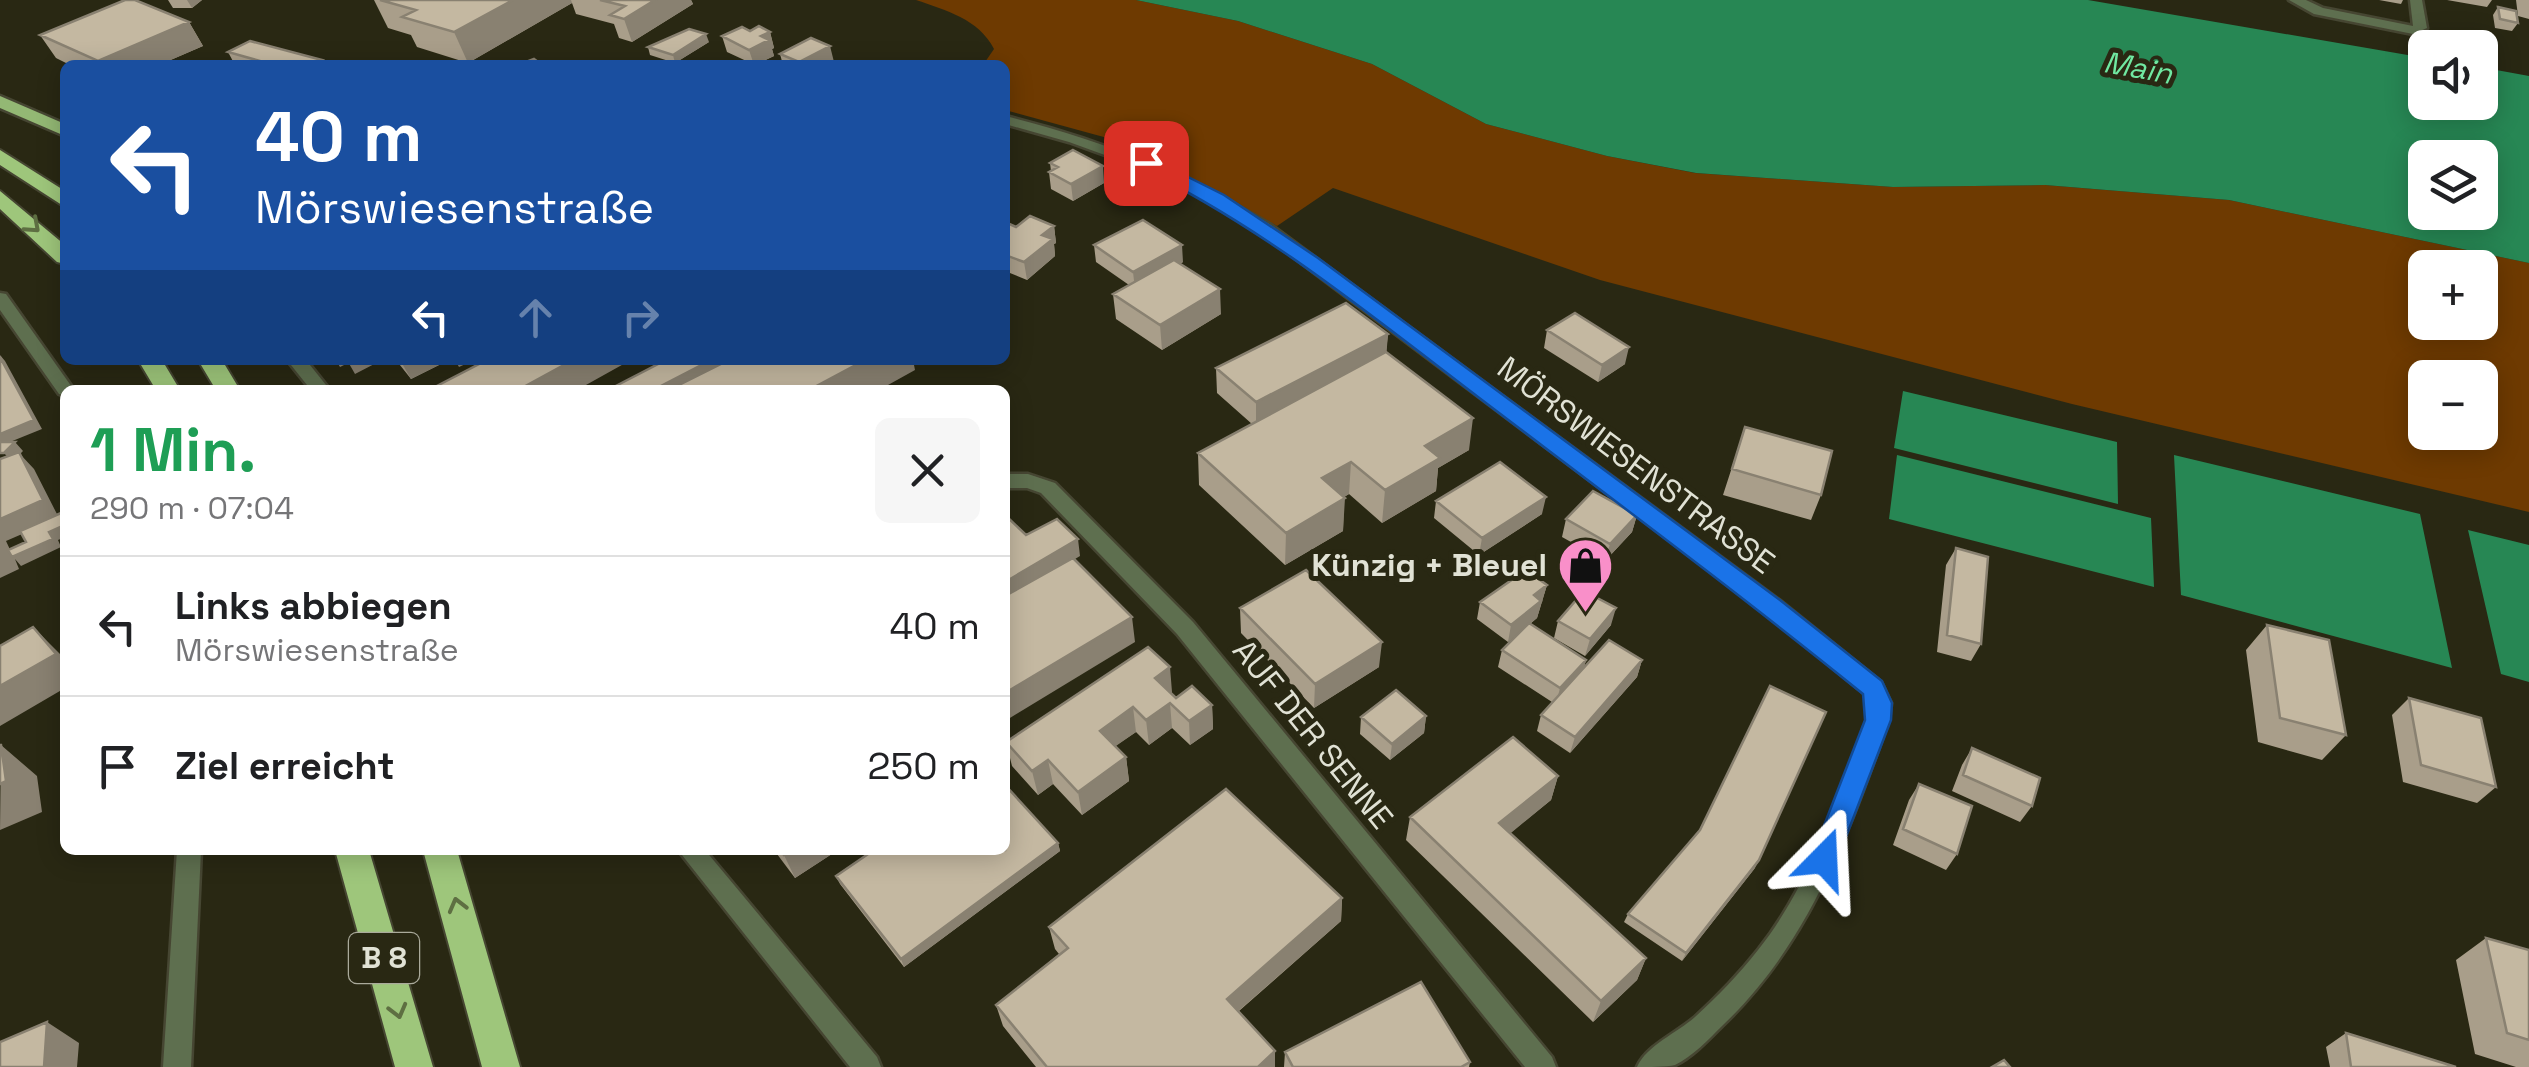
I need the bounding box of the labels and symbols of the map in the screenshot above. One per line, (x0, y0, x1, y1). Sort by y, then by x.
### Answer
water label: Main (2101, 42, 2176, 93)
pin (1104, 121, 1189, 206)
one-way arrow (21, 214, 40, 232)
street label: MÖRSWIESENSTRASSE (1490, 348, 1782, 582)
shop icon: Künzig + Bleuel (1556, 535, 1616, 614)
place label: Künzig + Bleuel (1311, 545, 1547, 585)
street label: AUF DER SENNE (1224, 631, 1402, 837)
position arrow (1772, 807, 1876, 911)
one-way arrow (448, 898, 469, 915)
road number: B 8 (349, 933, 419, 983)
one-way arrow (387, 1002, 408, 1019)

